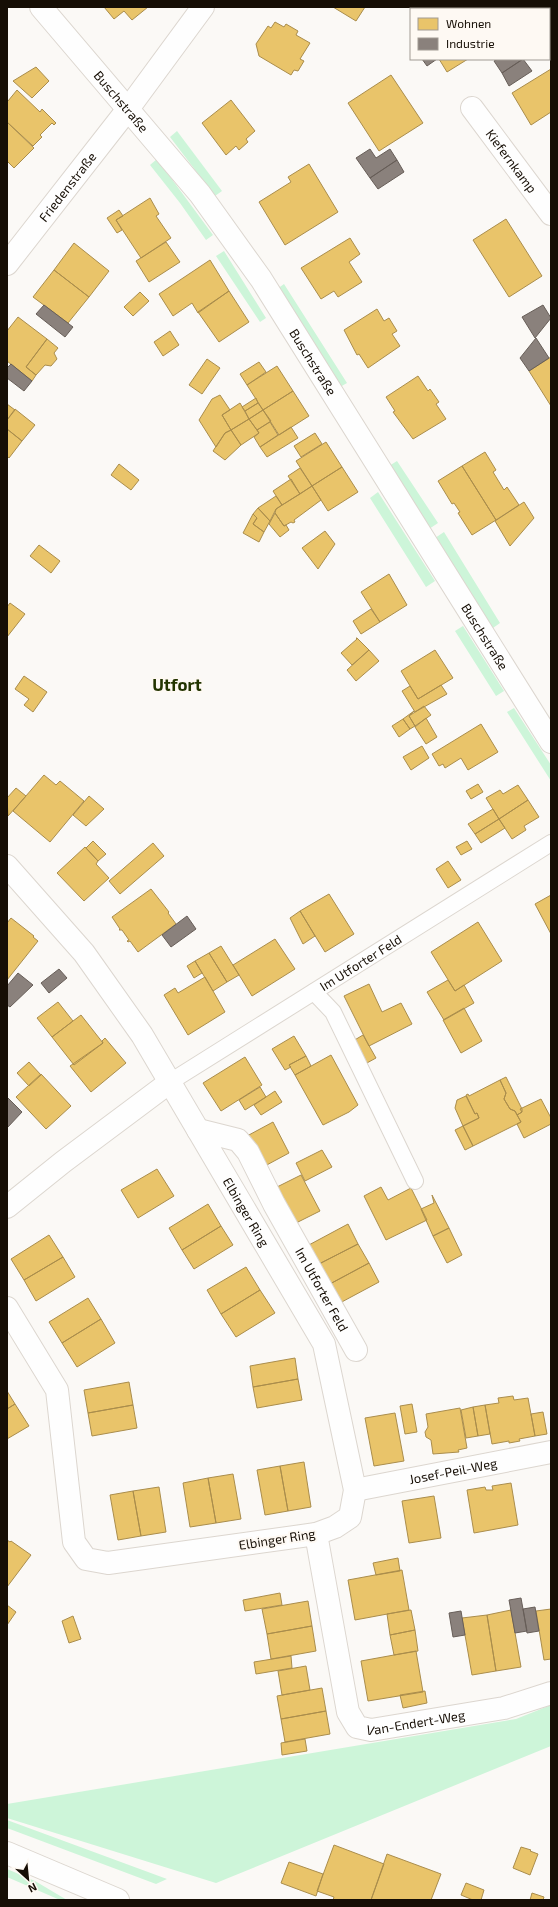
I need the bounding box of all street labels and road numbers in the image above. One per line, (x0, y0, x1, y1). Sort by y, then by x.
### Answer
street label: Buschstraße (91, 67, 152, 135)
street label: Kiefernkamp (483, 126, 540, 196)
street label: Friedenstraße (35, 149, 99, 225)
street label: Buschstraße (286, 326, 340, 398)
street label: Buschstraße (458, 600, 512, 673)
street label: Im Utforter Feld (317, 931, 405, 994)
street label: Elbinger Ring (220, 1175, 273, 1249)
street label: Im Utforter Feld (292, 1245, 352, 1334)
street label: Josef-Peil-Weg (408, 1455, 499, 1487)
street label: Elbinger Ring (238, 1525, 316, 1553)
street label: Van-Endert-Weg (365, 1707, 466, 1739)

